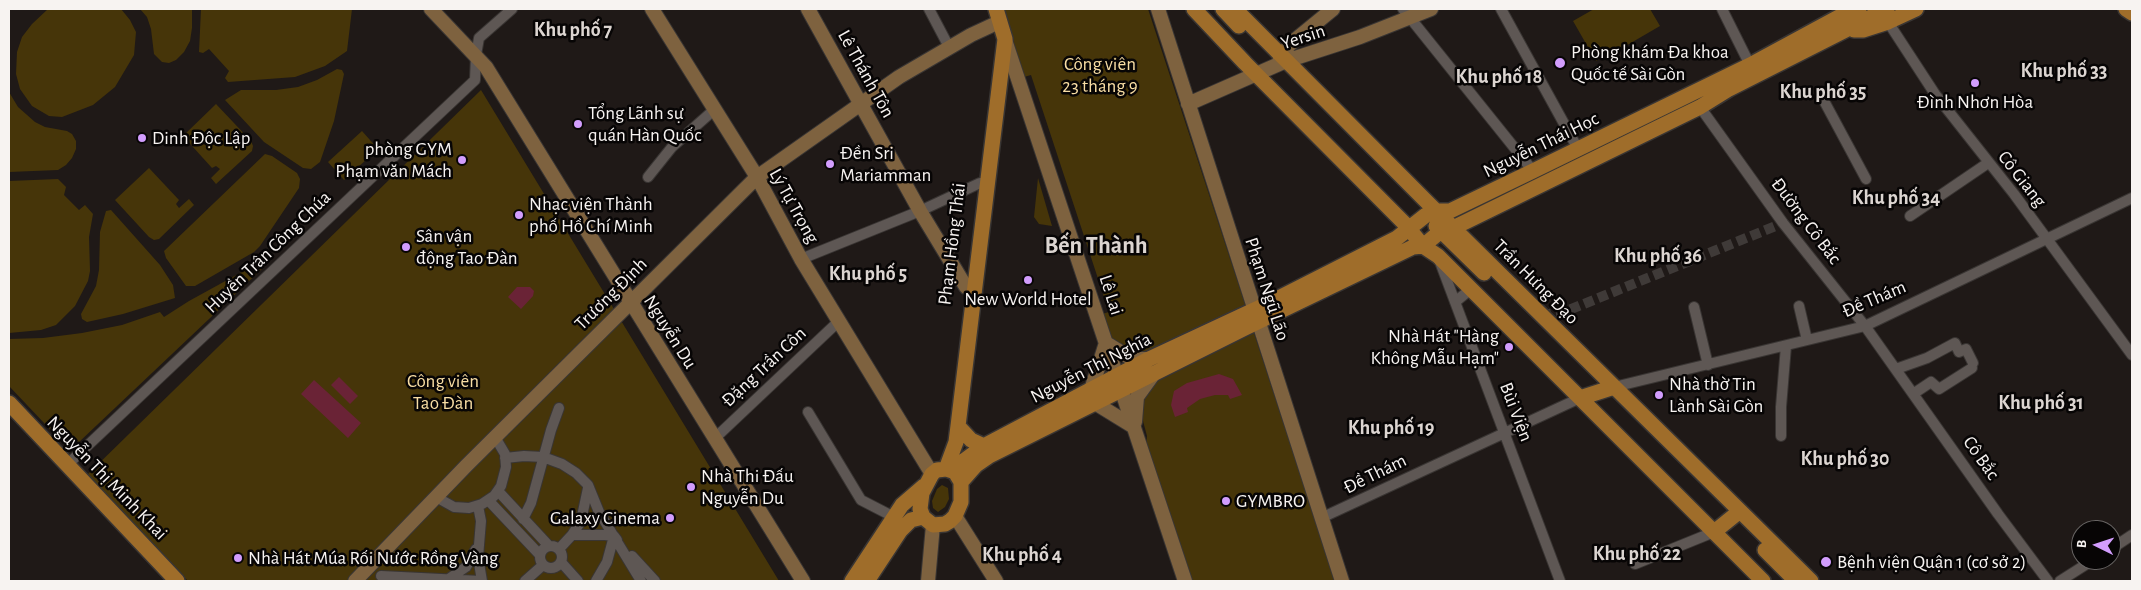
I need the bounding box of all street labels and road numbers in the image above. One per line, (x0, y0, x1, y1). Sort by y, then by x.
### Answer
street label: Yersin (1278, 19, 1328, 55)
street label: Lê Thánh Tôn (833, 26, 899, 122)
street label: Nguyễn Thái Học (1480, 107, 1602, 183)
street label: Cô Giang (1993, 146, 2051, 212)
street label: Lý Tự Trọng (764, 165, 824, 247)
street label: Đường Cô Bắc (1766, 173, 1846, 269)
street label: Phạm Hồng Thái (933, 182, 971, 306)
street label: Huyền Trân Công Chúa (200, 186, 336, 318)
street label: Phạm Ngũ Lão (1240, 234, 1294, 344)
street label: Trần Hưng Đạo (1489, 235, 1583, 329)
street label: Trương Định (570, 253, 652, 335)
street label: Lê Lai (1094, 272, 1128, 318)
street label: Ðề Thám (1839, 275, 1909, 323)
street label: Nguyễn Du (638, 291, 702, 373)
street label: Đặng Trần Côn (717, 322, 811, 412)
street label: Nguyễn Thị Nghĩa (1027, 328, 1155, 408)
street label: Bùi Viện (1494, 379, 1538, 445)
street label: Nguyễn Thị Minh Khai (42, 411, 172, 545)
street label: Cô Bắc (1958, 432, 2004, 484)
street label: Ðề Thám (1340, 449, 1410, 499)

